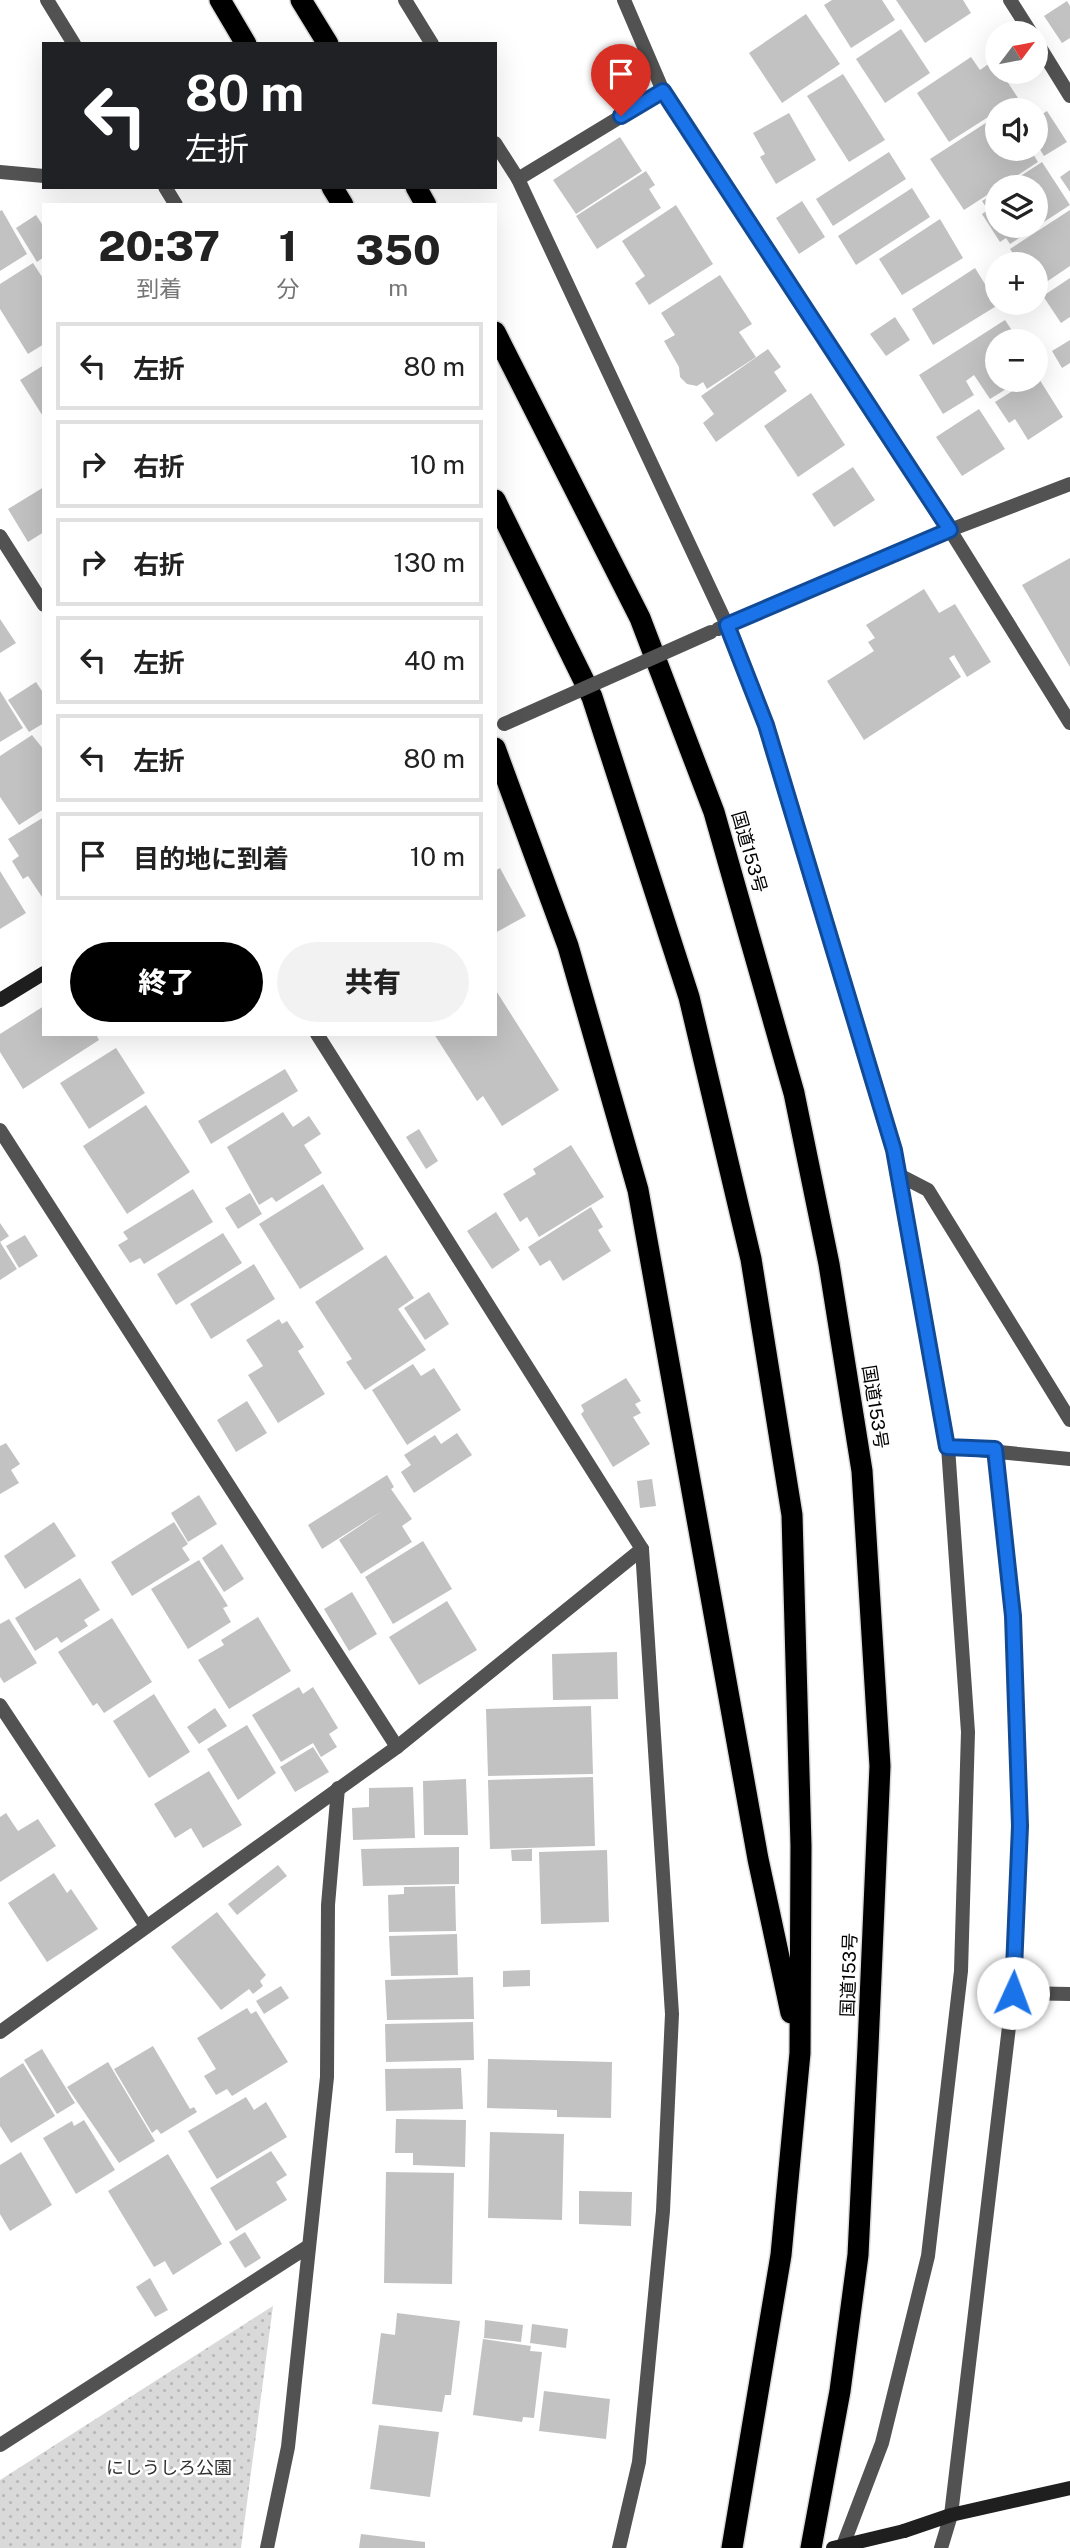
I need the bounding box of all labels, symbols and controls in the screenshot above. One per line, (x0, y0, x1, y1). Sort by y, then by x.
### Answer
north arrow (985, 21, 1048, 84)
map controls (985, 21, 1048, 392)
pin (591, 44, 651, 116)
icon: arrive (602, 55, 640, 93)
text: 80 m (185, 64, 304, 122)
icon: left (70, 70, 161, 161)
button: sound (985, 98, 1048, 161)
text: 左折 (185, 130, 249, 167)
button: layers (985, 175, 1048, 238)
text: 20:37 (98, 221, 220, 270)
text: 1 (279, 221, 297, 270)
text: 350 (356, 225, 441, 274)
button: + (985, 252, 1048, 315)
text: m (388, 274, 408, 301)
text: 到着 (136, 275, 182, 302)
text: 分 (276, 275, 299, 302)
button: − (985, 329, 1048, 392)
icon: left (74, 347, 112, 385)
text: 80 m (404, 351, 465, 382)
text: 左折 (133, 353, 185, 384)
icon: right (74, 445, 112, 483)
text: 10 m (410, 449, 465, 480)
text: 右折 (133, 451, 185, 482)
icon: right (74, 543, 112, 581)
text: 130 m (393, 547, 465, 578)
text: 右折 (133, 549, 185, 580)
icon: left (74, 641, 112, 679)
text: 40 m (404, 645, 465, 676)
text: 左折 (133, 647, 185, 678)
icon: left (74, 739, 112, 777)
text: 80 m (404, 743, 465, 774)
text: 左折 (133, 745, 185, 776)
street label: 国道153号 (728, 808, 771, 895)
icon: arrive (74, 837, 112, 875)
text: 10 m (410, 841, 465, 872)
text: 目的地に到着 (133, 843, 289, 874)
button: 終了 (70, 942, 263, 1022)
button: 共有 (277, 942, 469, 1022)
street label: 国道153号 (859, 1364, 892, 1450)
street label: 国道153号 (837, 1933, 860, 2017)
position arrow (976, 1956, 1050, 2030)
park label: にしうしろ公園 (106, 2457, 232, 2478)

